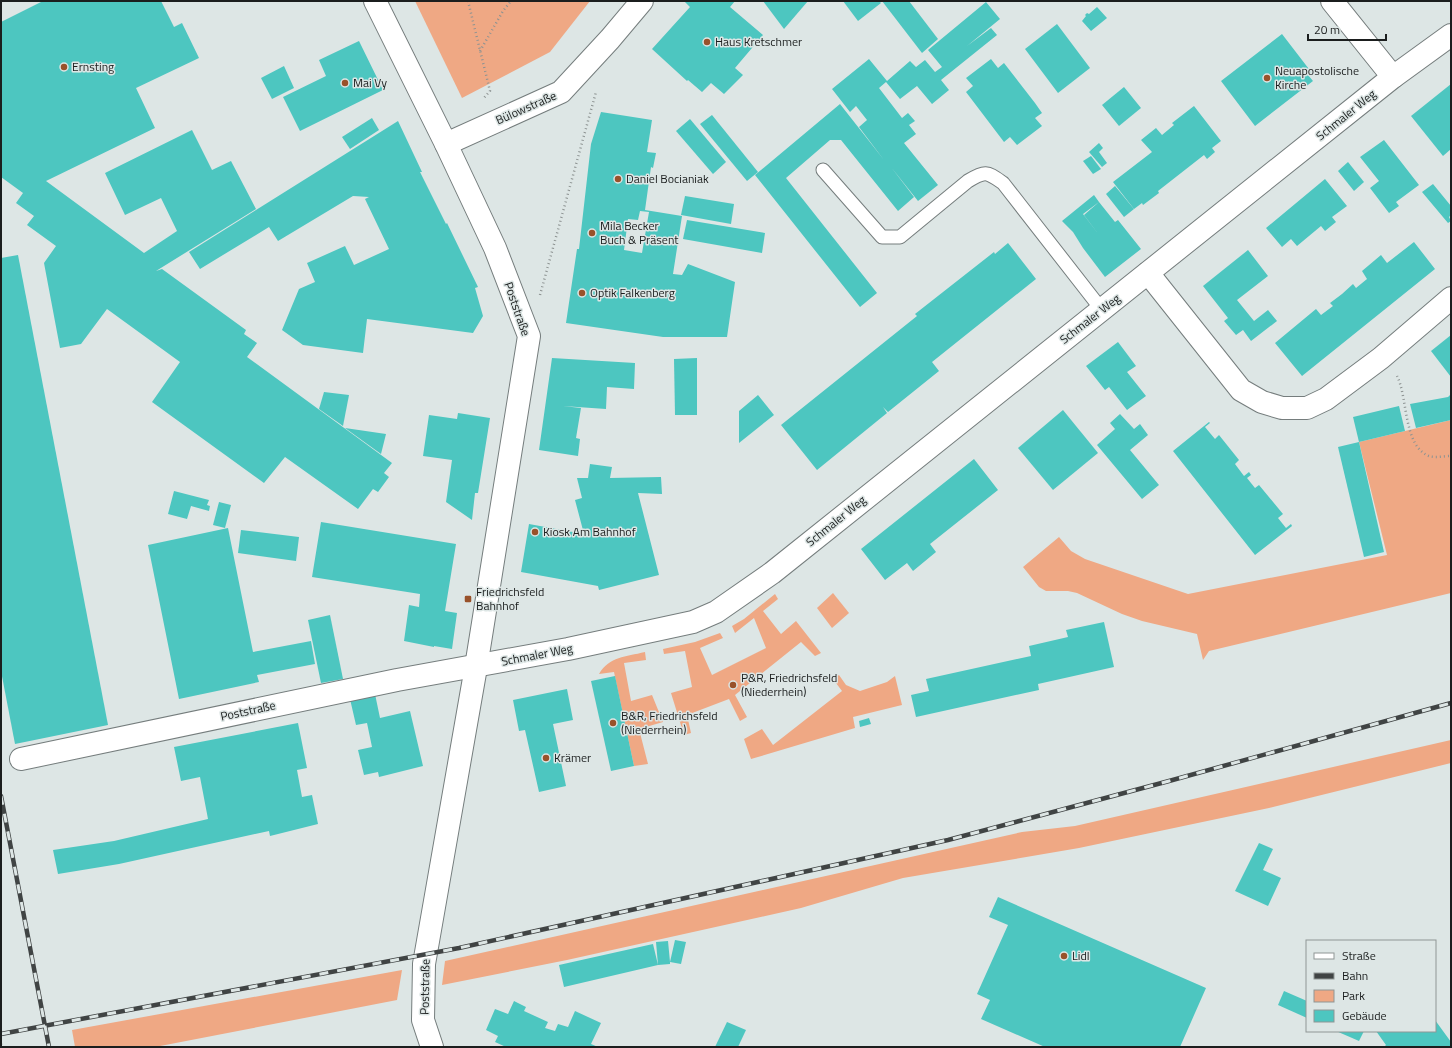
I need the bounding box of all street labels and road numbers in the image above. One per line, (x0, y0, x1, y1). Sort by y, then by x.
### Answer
street label: Schmaler Weg (1312, 84, 1380, 145)
street label: Bülowstraße (492, 86, 559, 129)
street label: Poststraße (499, 279, 536, 338)
street label: Schmaler Weg (1055, 289, 1124, 348)
street label: Schmaler Weg (802, 490, 870, 551)
street label: Schmaler Weg (500, 638, 574, 671)
street label: Poststraße (218, 695, 277, 726)
street label: Poststraße (415, 959, 434, 1015)

